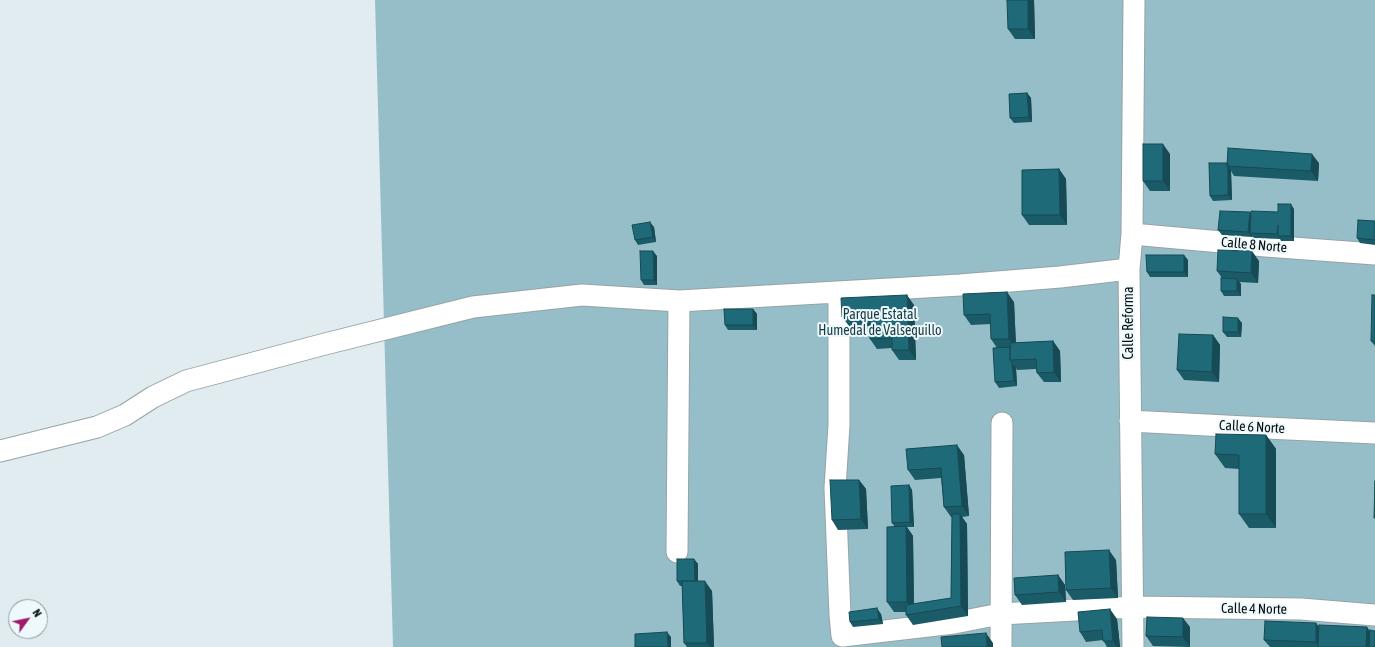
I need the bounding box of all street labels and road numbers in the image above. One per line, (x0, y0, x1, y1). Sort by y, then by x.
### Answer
street label: Calle 8 Norte (1220, 234, 1288, 256)
street label: Calle Reforma (1121, 287, 1137, 359)
street label: Calle 6 Norte (1219, 417, 1285, 437)
street label: Calle 4 Norte (1221, 600, 1287, 618)

